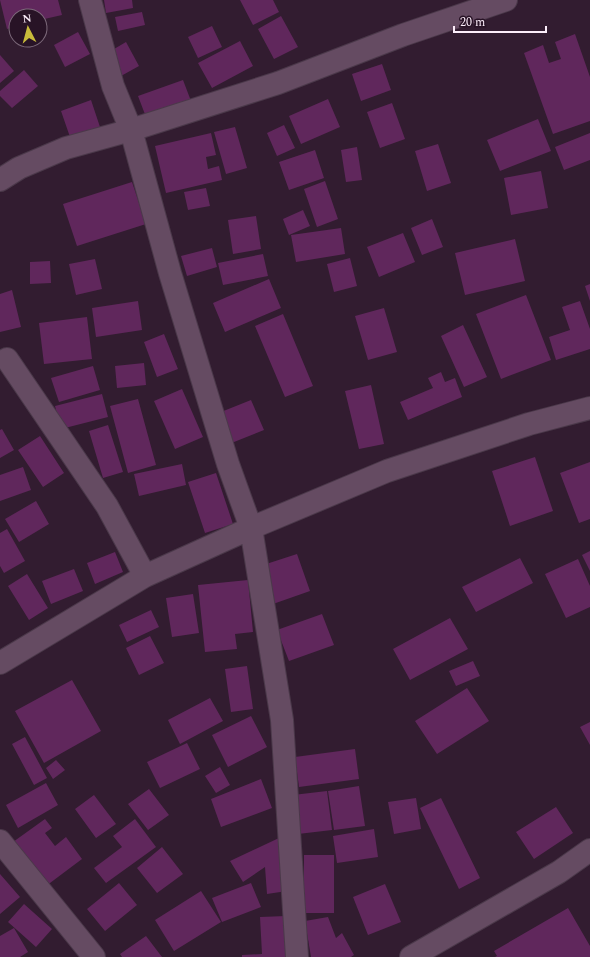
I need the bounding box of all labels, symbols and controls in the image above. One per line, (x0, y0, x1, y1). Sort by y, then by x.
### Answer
north arrow (8, 8, 48, 48)
scale bar (454, 8, 546, 34)
text: N (22, 10, 32, 27)
text: 20 m (460, 13, 485, 32)

